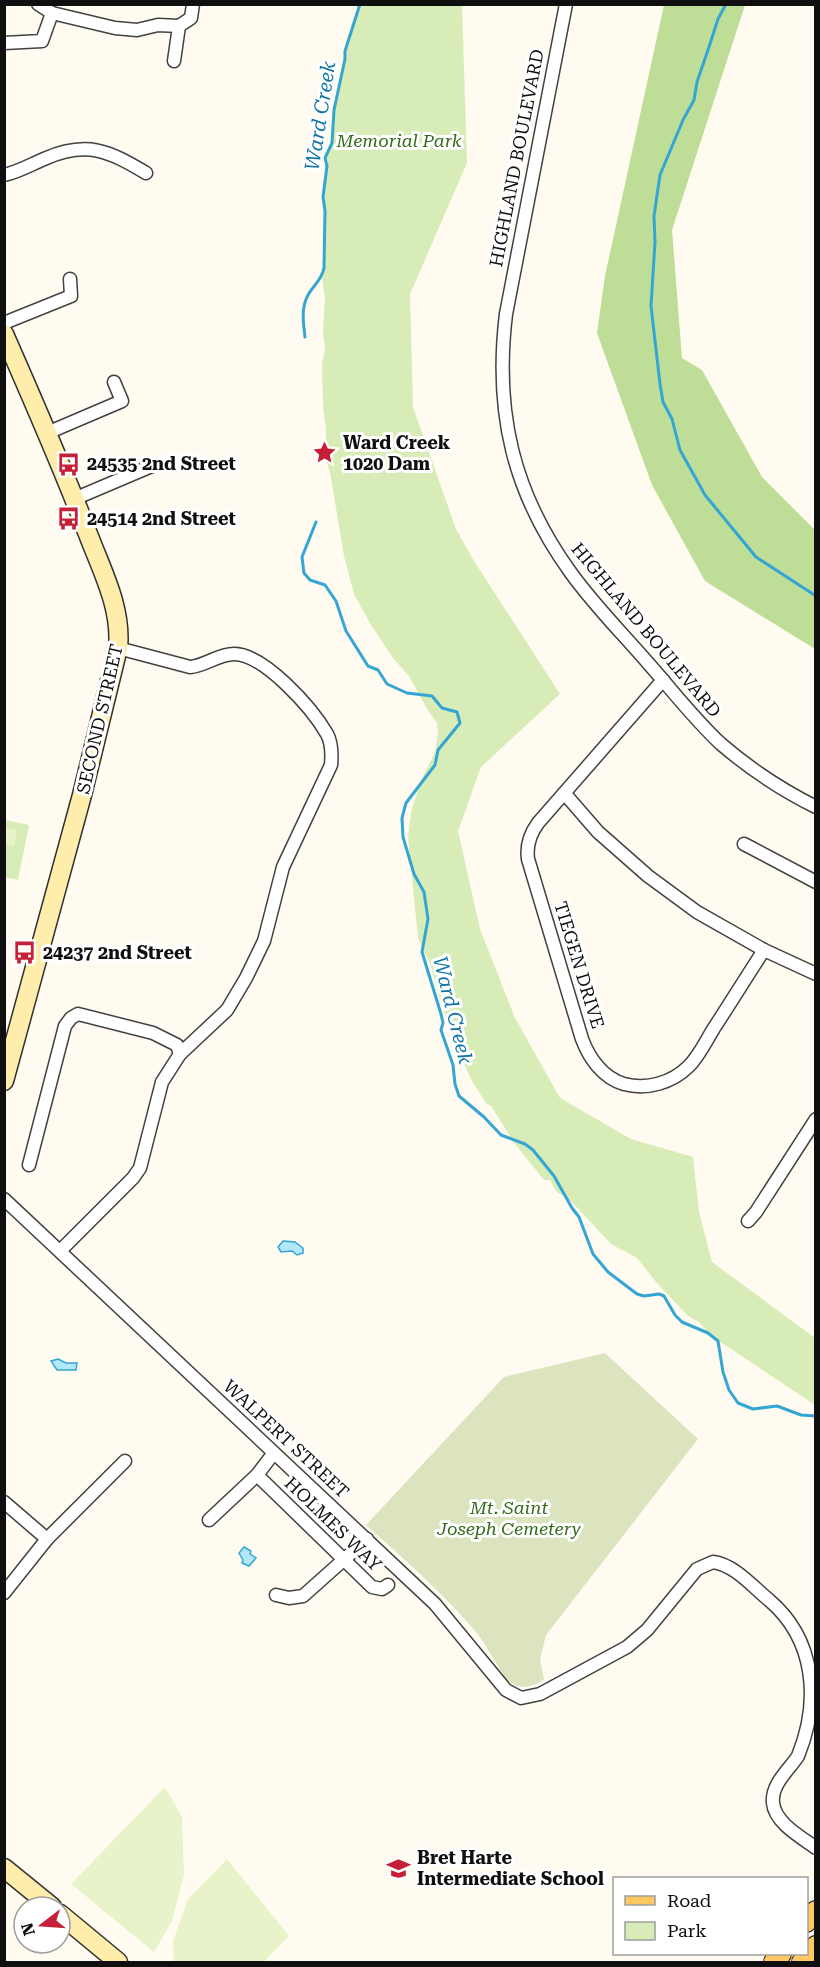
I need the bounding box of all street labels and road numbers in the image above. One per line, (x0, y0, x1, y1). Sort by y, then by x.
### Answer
street label: HIGHLAND BOULEVARD (485, 47, 548, 268)
street label: HIGHLAND BOULEVARD (567, 538, 726, 721)
street label: SECOND STREET (72, 642, 127, 796)
street label: TIEGEN DRIVE (550, 899, 609, 1031)
street label: WALPERT STREET (219, 1375, 353, 1502)
street label: HOLMES WAY (281, 1472, 387, 1576)

